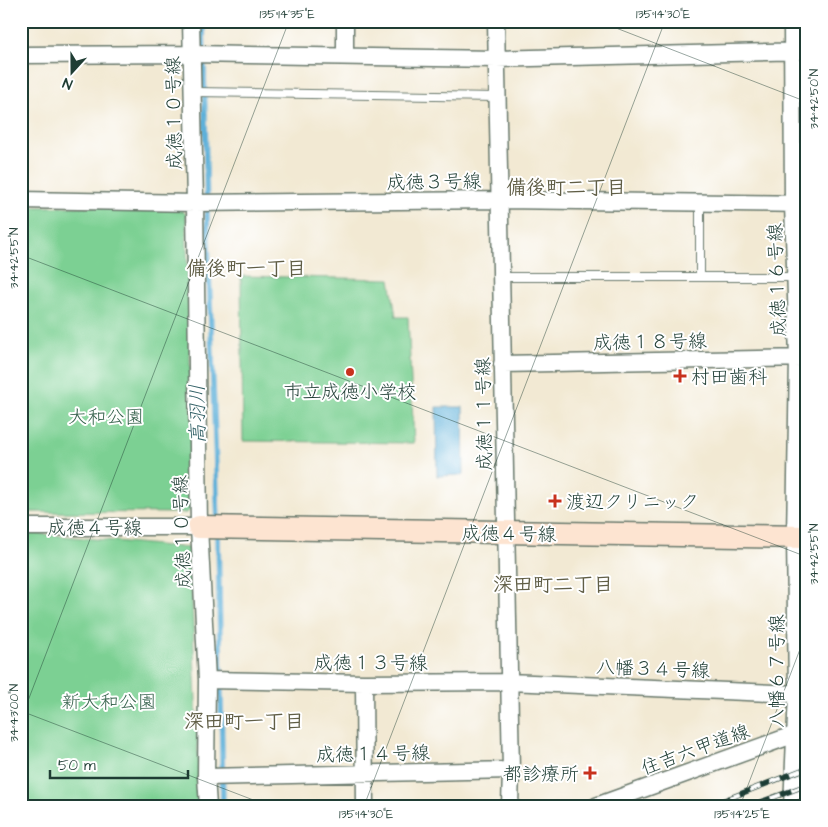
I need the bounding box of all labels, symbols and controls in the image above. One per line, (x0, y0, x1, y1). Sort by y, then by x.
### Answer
text: 135°14'35"E (260, 6, 314, 23)
text: 135°14'30"E (636, 6, 690, 23)
north arrow (48, 48, 98, 98)
street label: 成徳１０号線 (160, 56, 189, 170)
text: 34°42'50"N (806, 68, 823, 129)
text: N (60, 72, 75, 94)
street label: 成徳３号線 (386, 168, 482, 197)
district label: 備後町二丁目 (506, 174, 626, 202)
street label: 成徳１６号線 (762, 223, 793, 337)
text: 34°42'55"N (6, 227, 23, 289)
district label: 備後町一丁目 (186, 255, 306, 283)
street label: 成徳１８号線 (593, 328, 707, 357)
street label: 成徳１１号線 (470, 357, 499, 471)
place label: 村田歯科 (691, 364, 767, 391)
marker: 市立成徳小学校 (344, 366, 356, 378)
marker: 村田歯科 (673, 369, 687, 383)
place label: 市立成徳小学校 (283, 379, 417, 406)
water label: 高羽川 (183, 384, 213, 444)
park label: 大和公園 (68, 404, 144, 431)
street label: 成徳１０号線 (167, 475, 198, 589)
place label: 渡辺クリニック (566, 489, 699, 516)
marker: 渡辺クリニック (548, 494, 562, 508)
street label: 成徳４号線 (47, 515, 143, 542)
street label: 成徳４号線 (461, 520, 557, 549)
text: 34°42'55"N (806, 523, 823, 585)
district label: 深田町二丁目 (493, 571, 613, 599)
street label: 八幡６７号線 (764, 614, 791, 728)
street label: 成徳１３号線 (314, 650, 428, 677)
street label: 八幡３４号線 (596, 654, 710, 685)
text: 34°43'00"N (6, 683, 23, 742)
park label: 新大和公園 (61, 689, 157, 716)
district label: 深田町一丁目 (184, 708, 304, 736)
street label: 住吉六甲道線 (637, 718, 754, 783)
street label: 成徳１４号線 (316, 740, 430, 769)
scale bar (50, 747, 188, 779)
text: 50 m (58, 755, 96, 776)
place label: 都診療所 (503, 761, 579, 788)
marker: 都診療所 (583, 766, 597, 780)
text: 135°14'30"E (339, 806, 393, 823)
text: 135°14'25"E (714, 806, 770, 823)

